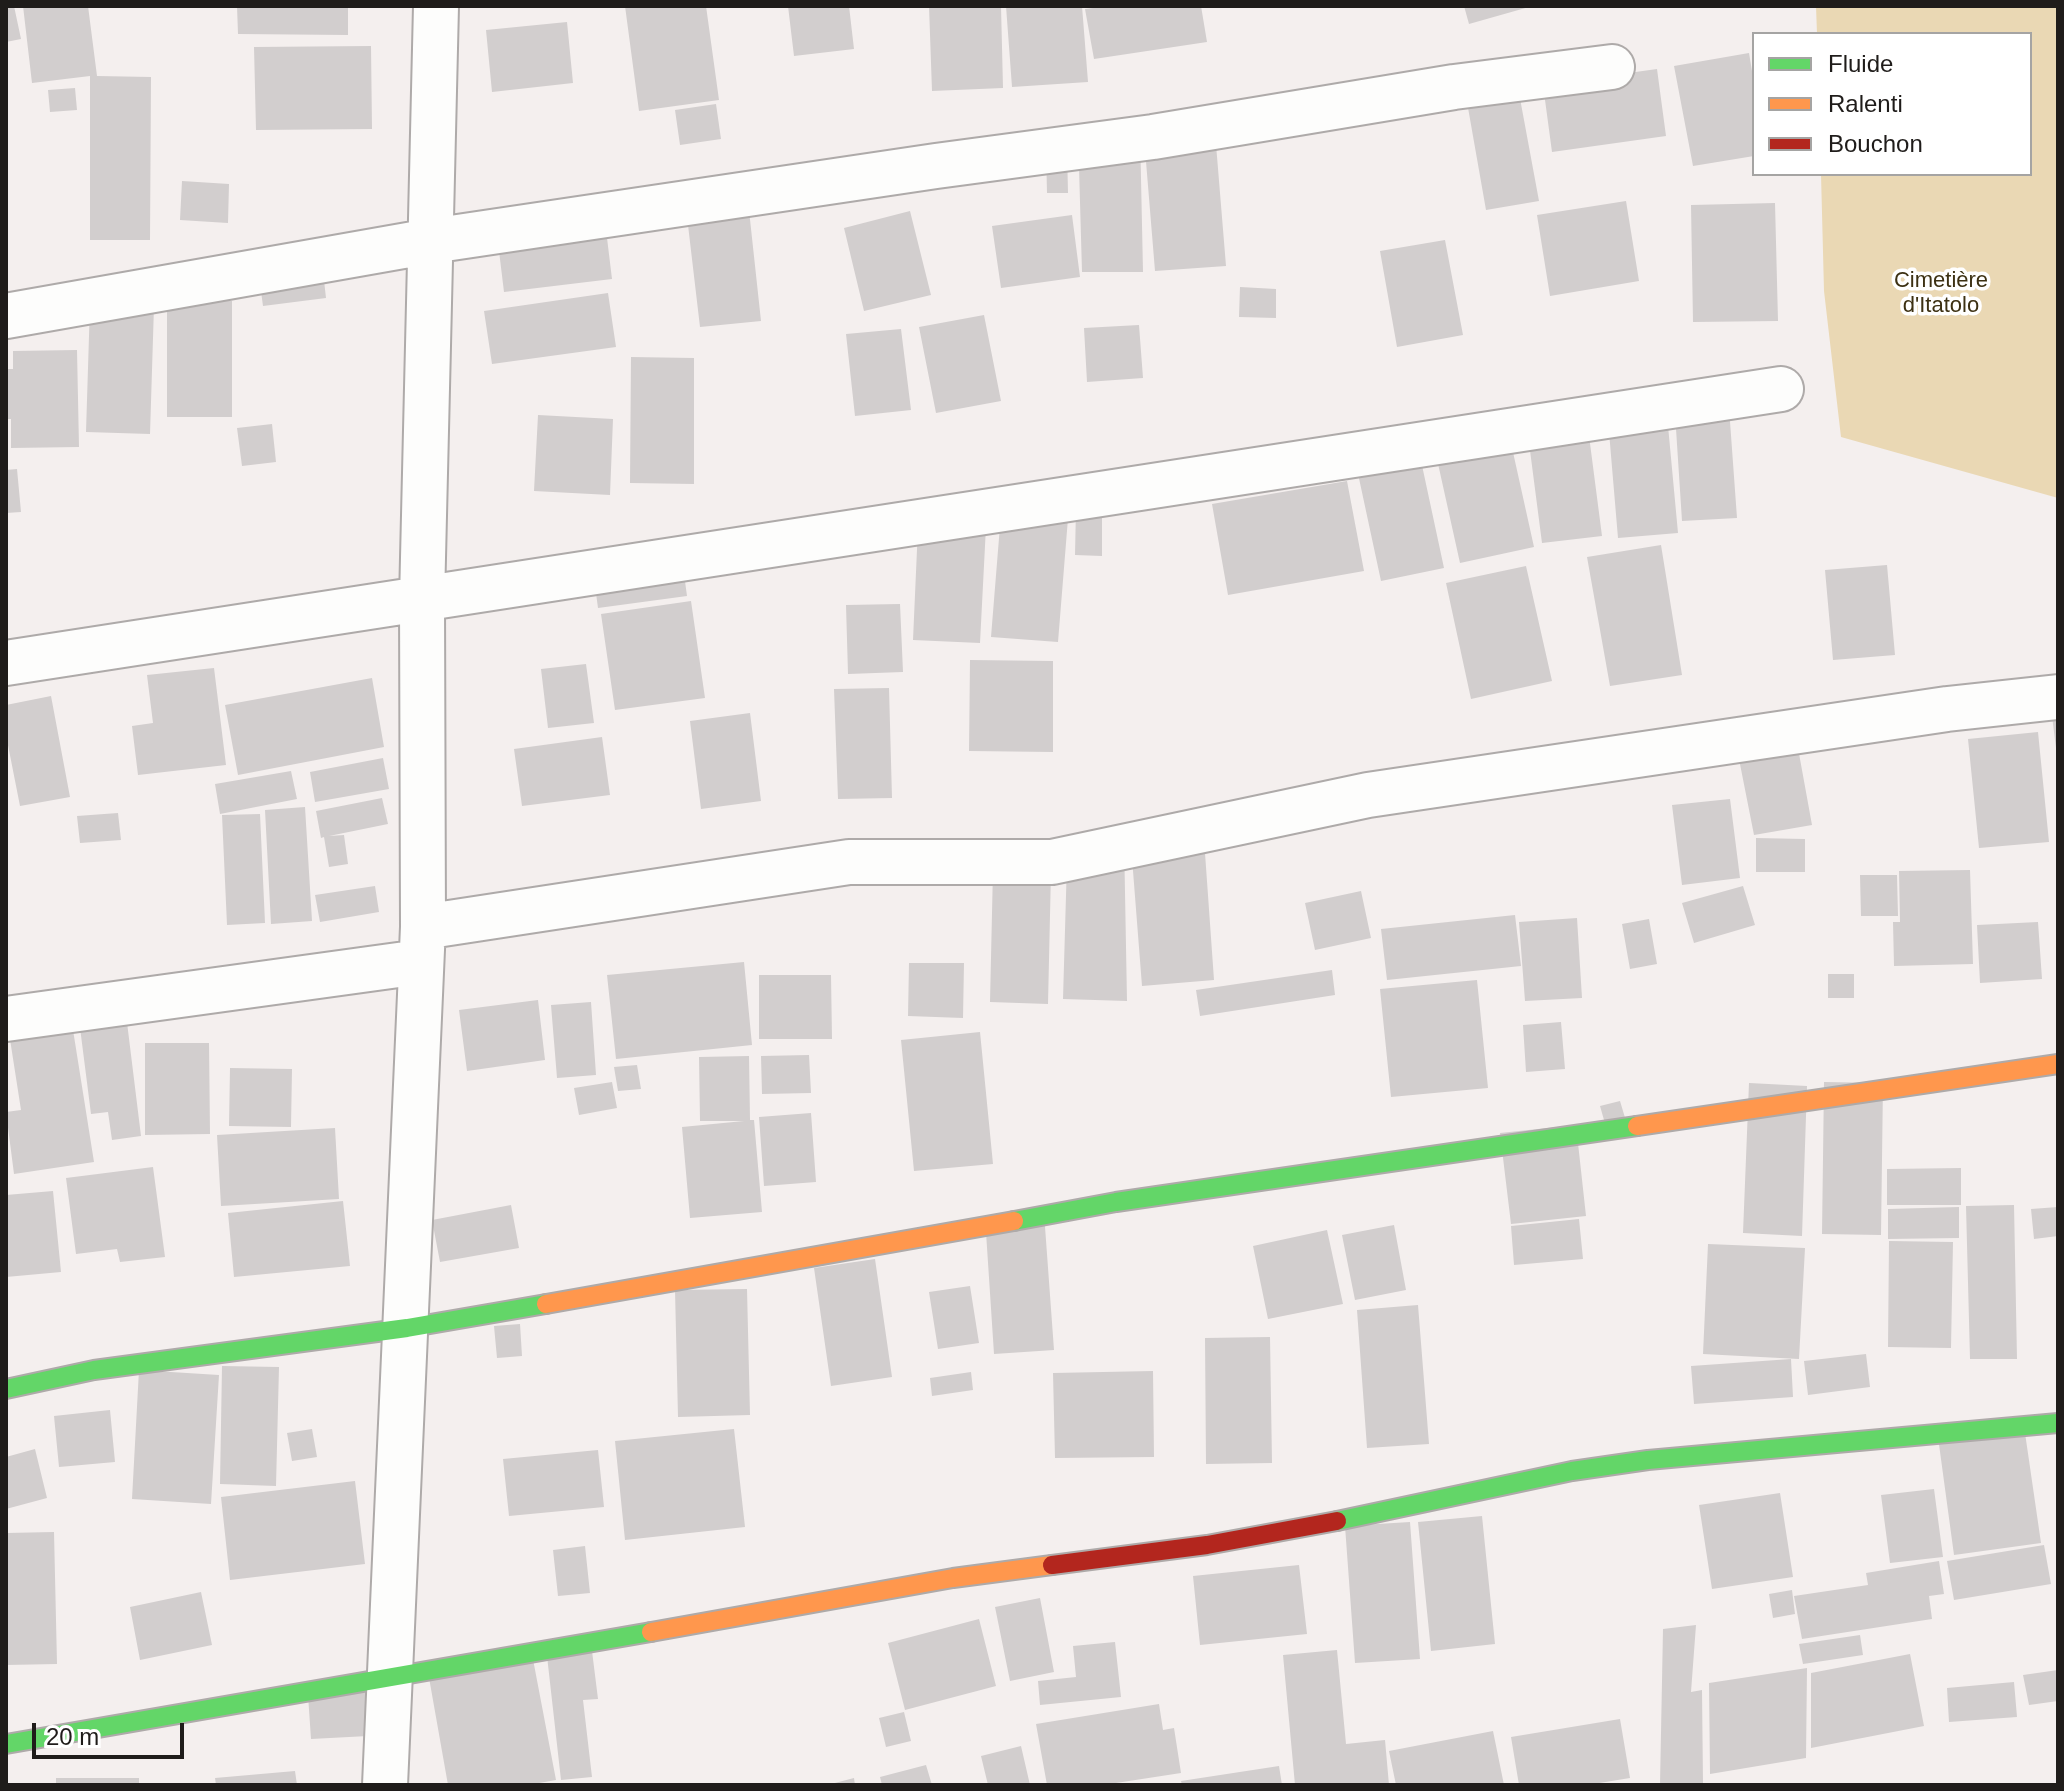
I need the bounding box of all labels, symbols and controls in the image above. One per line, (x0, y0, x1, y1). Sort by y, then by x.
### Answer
legend (1752, 32, 2032, 176)
text: Fluide (1828, 50, 1893, 77)
text: Ralenti (1828, 90, 1903, 117)
text: Bouchon (1828, 130, 1923, 157)
park label: Cimetière d'Itatolo (1894, 268, 1988, 320)
scale bar (36, 1707, 188, 1757)
text: 20 m (46, 1723, 99, 1750)

